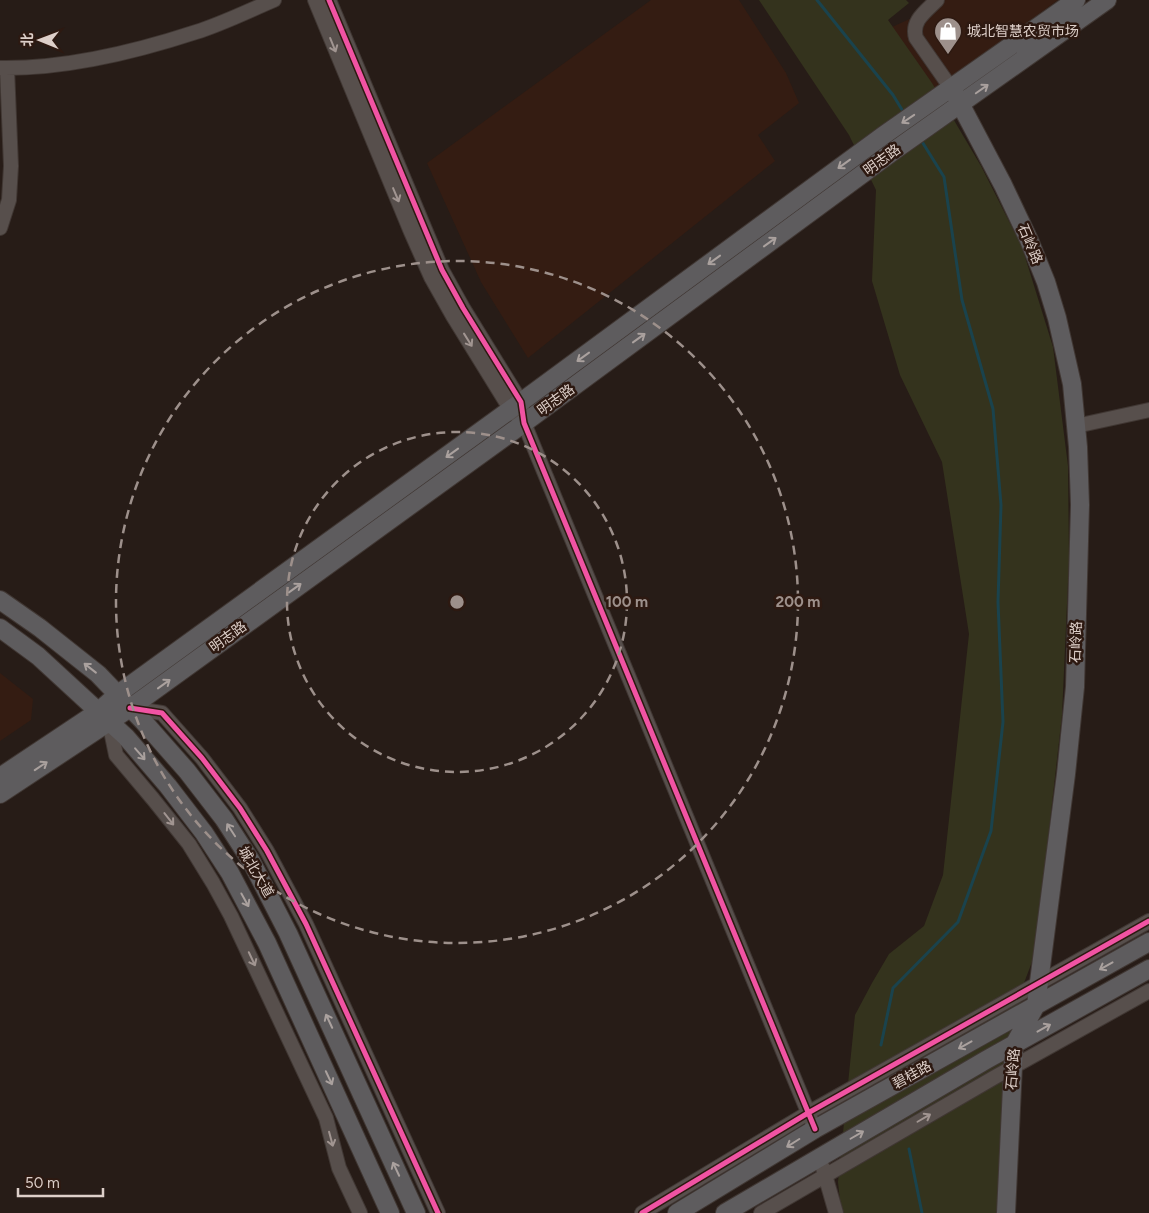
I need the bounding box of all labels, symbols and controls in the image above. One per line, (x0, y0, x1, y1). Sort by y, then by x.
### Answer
north arrow (15, 15, 65, 65)
shop icon: 城北智慧农贸市场 (933, 16, 963, 55)
place label: 城北智慧农贸市场 (967, 23, 1079, 40)
text: 北 (19, 33, 36, 47)
one-way arrow (329, 37, 338, 52)
one-way arrow (975, 84, 989, 94)
one-way arrow (901, 114, 915, 124)
street label: 明志路 (860, 141, 904, 179)
one-way arrow (837, 159, 851, 169)
one-way arrow (391, 187, 401, 202)
street label: 石岭路 (1014, 221, 1046, 267)
one-way arrow (763, 237, 777, 247)
one-way arrow (708, 255, 721, 266)
one-way arrow (463, 333, 473, 347)
one-way arrow (632, 333, 645, 344)
one-way arrow (576, 352, 590, 362)
street label: 明志路 (534, 381, 578, 419)
one-way arrow (445, 448, 459, 458)
one-way arrow (288, 583, 301, 594)
centre of rings (448, 593, 466, 611)
text: 100 m (606, 593, 648, 611)
text: 200 m (776, 593, 820, 611)
street label: 明志路 (206, 618, 250, 656)
street label: 石岭路 (1067, 621, 1085, 663)
one-way arrow (84, 662, 97, 673)
one-way arrow (156, 678, 170, 689)
one-way arrow (135, 747, 146, 760)
one-way arrow (33, 761, 47, 771)
one-way arrow (164, 812, 175, 825)
one-way arrow (225, 823, 235, 837)
street label: 城北大道 (235, 844, 277, 900)
one-way arrow (240, 892, 250, 907)
one-way arrow (248, 951, 258, 966)
one-way arrow (1100, 961, 1114, 971)
one-way arrow (323, 1014, 333, 1029)
one-way arrow (1036, 1023, 1050, 1033)
one-way arrow (957, 1040, 972, 1050)
street label: 石岭路 (1003, 1047, 1023, 1091)
street label: 碧桂路 (890, 1057, 934, 1093)
one-way arrow (324, 1070, 334, 1085)
one-way arrow (917, 1113, 932, 1123)
one-way arrow (850, 1130, 865, 1140)
one-way arrow (327, 1131, 337, 1147)
one-way arrow (787, 1138, 801, 1148)
one-way arrow (391, 1162, 401, 1177)
scale bar (18, 1166, 102, 1198)
text: 50 m (25, 1174, 60, 1192)

